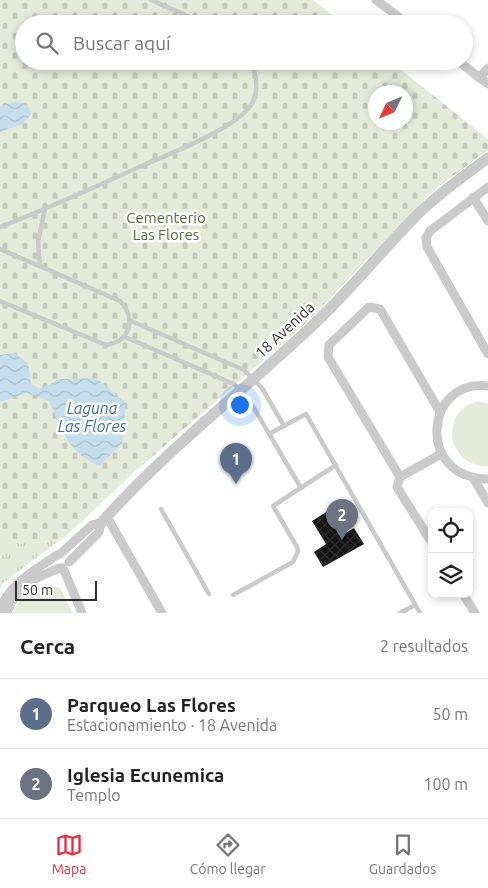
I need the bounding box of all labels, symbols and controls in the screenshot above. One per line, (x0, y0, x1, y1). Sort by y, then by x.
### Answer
search box (15, 15, 473, 70)
icon: search (33, 29, 61, 57)
text: Buscar aquí (73, 32, 171, 54)
north arrow (368, 85, 413, 130)
park label: Cementerio Las Flores (126, 209, 206, 243)
street label: 18 Avenida (252, 298, 318, 361)
your location (227, 392, 253, 418)
water label: Laguna Las Flores (58, 399, 127, 435)
pin: 1 (220, 443, 252, 484)
pin: 2 (326, 499, 358, 540)
map controls (428, 508, 473, 598)
button: locate (428, 508, 473, 553)
button: layers (428, 553, 473, 598)
scale bar (15, 578, 98, 601)
text: 50 m (22, 582, 53, 598)
text: Cerca (20, 634, 75, 658)
text: 2 resultados (380, 637, 468, 655)
text: Parqueo Las Flores (67, 694, 236, 716)
text: 1 (31, 705, 41, 723)
text: 50 m (432, 705, 468, 723)
text: Estacionamiento · 18 Avenida (67, 716, 277, 734)
text: Iglesia Ecunemica (67, 764, 224, 786)
text: 2 (31, 775, 41, 793)
text: 100 m (423, 775, 468, 793)
text: Templo (67, 786, 121, 804)
tab: Mapa (52, 831, 86, 877)
tab: Cómo llegar (190, 831, 265, 877)
tab: Guardados (369, 831, 436, 877)

